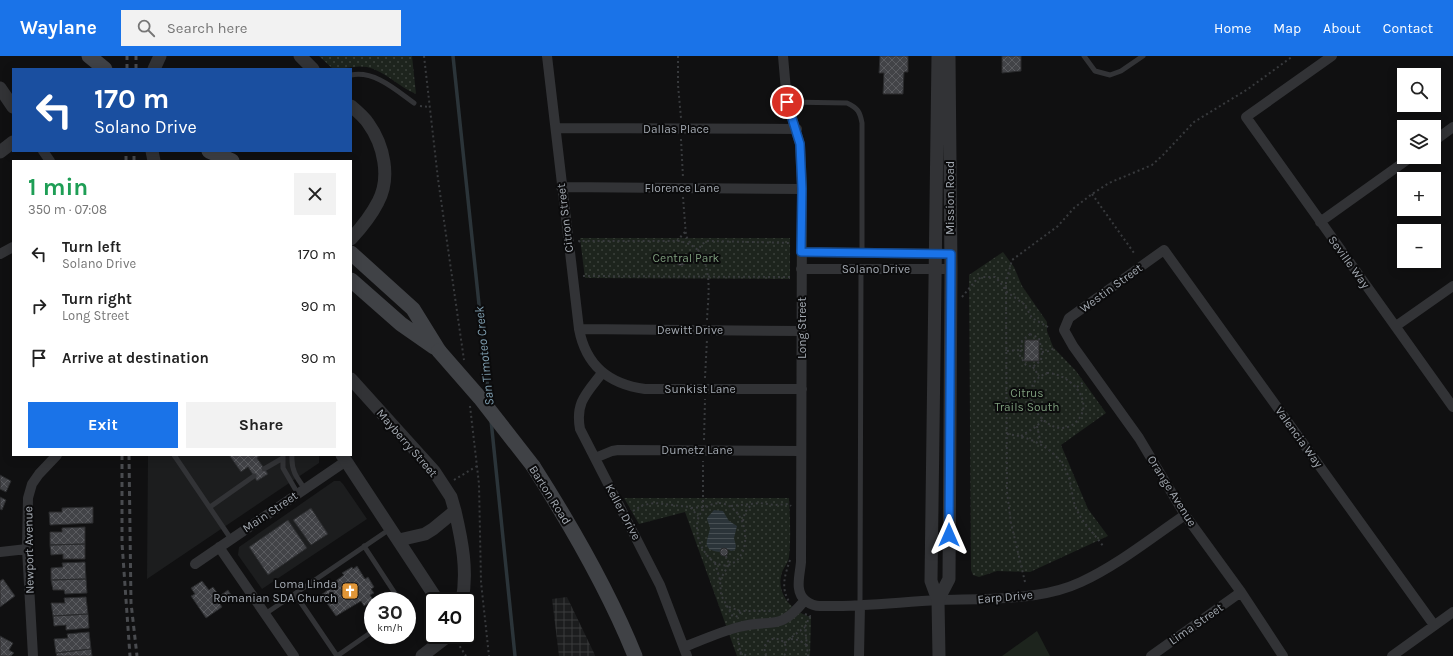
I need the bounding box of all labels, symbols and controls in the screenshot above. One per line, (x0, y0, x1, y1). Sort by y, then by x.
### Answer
search box (121, 10, 401, 46)
text: Waylane (20, 17, 97, 39)
icon: search (135, 17, 157, 39)
text: Search here (167, 19, 247, 37)
text: Home (1214, 20, 1251, 37)
text: Map (1273, 20, 1301, 37)
text: About (1323, 20, 1361, 37)
text: Contact (1383, 20, 1433, 37)
map controls (1397, 68, 1441, 268)
button: search (1397, 68, 1441, 112)
text: 170 m (94, 82, 169, 115)
icon: left (28, 84, 80, 136)
pin (770, 85, 804, 119)
icon: arrive (776, 91, 798, 113)
text: Solano Drive (94, 116, 197, 138)
button: layers (1397, 120, 1441, 164)
street label: Dallas Place (643, 122, 709, 136)
street label: Mission Road (943, 161, 957, 235)
button: + (1397, 172, 1441, 216)
text: 1 min (28, 173, 88, 201)
button: close (294, 173, 336, 215)
street label: Florence Lane (645, 181, 719, 195)
street label: Citron Street (554, 182, 576, 253)
text: 350 m · 07:08 (28, 202, 107, 217)
button: − (1397, 224, 1441, 268)
street label: Seville Way (1325, 233, 1373, 291)
text: Turn left (62, 238, 121, 256)
icon: left (28, 243, 50, 265)
text: 170 m (298, 245, 336, 263)
park label: Central Park (653, 251, 720, 265)
text: Solano Drive (62, 256, 136, 271)
street label: Westin Street (1077, 260, 1145, 315)
street label: Solano Drive (842, 262, 910, 276)
text: Turn right (62, 290, 132, 308)
icon: right (28, 295, 50, 317)
text: 90 m (301, 297, 336, 315)
street label: Long Street (795, 297, 809, 359)
water label: San Timoteo Creek (471, 305, 497, 407)
text: Long Street (62, 308, 129, 323)
street label: Dewitt Drive (657, 323, 723, 337)
icon: arrive (28, 347, 50, 369)
text: Arrive at destination (62, 349, 209, 367)
text: 90 m (301, 349, 336, 367)
street label: Sunkist Lane (664, 382, 736, 396)
park label: Citrus Trails South (995, 386, 1060, 414)
button: Exit (28, 402, 178, 448)
button: Share (186, 402, 336, 448)
street label: Valencia Way (1272, 404, 1326, 470)
street label: Mayberry Street (374, 406, 441, 480)
street label: Dumetz Lane (661, 443, 733, 457)
street label: Orange Avenue (1145, 453, 1199, 529)
street label: Barton Road (526, 463, 574, 527)
street label: Keller Drive (602, 482, 644, 542)
street label: Main Street (240, 488, 301, 536)
street label: Newport Avenue (21, 506, 37, 594)
position arrow (928, 514, 970, 556)
place label: Loma Linda Romanian SDA Church (213, 577, 337, 605)
church icon: Loma Linda Romanian SDA Church (340, 581, 360, 601)
street label: Earp Drive (977, 588, 1033, 606)
speed limit sign: 40 (424, 592, 476, 644)
street label: Lima Street (1166, 600, 1226, 648)
text: 30 (377, 601, 403, 624)
text: km/h (377, 622, 403, 634)

